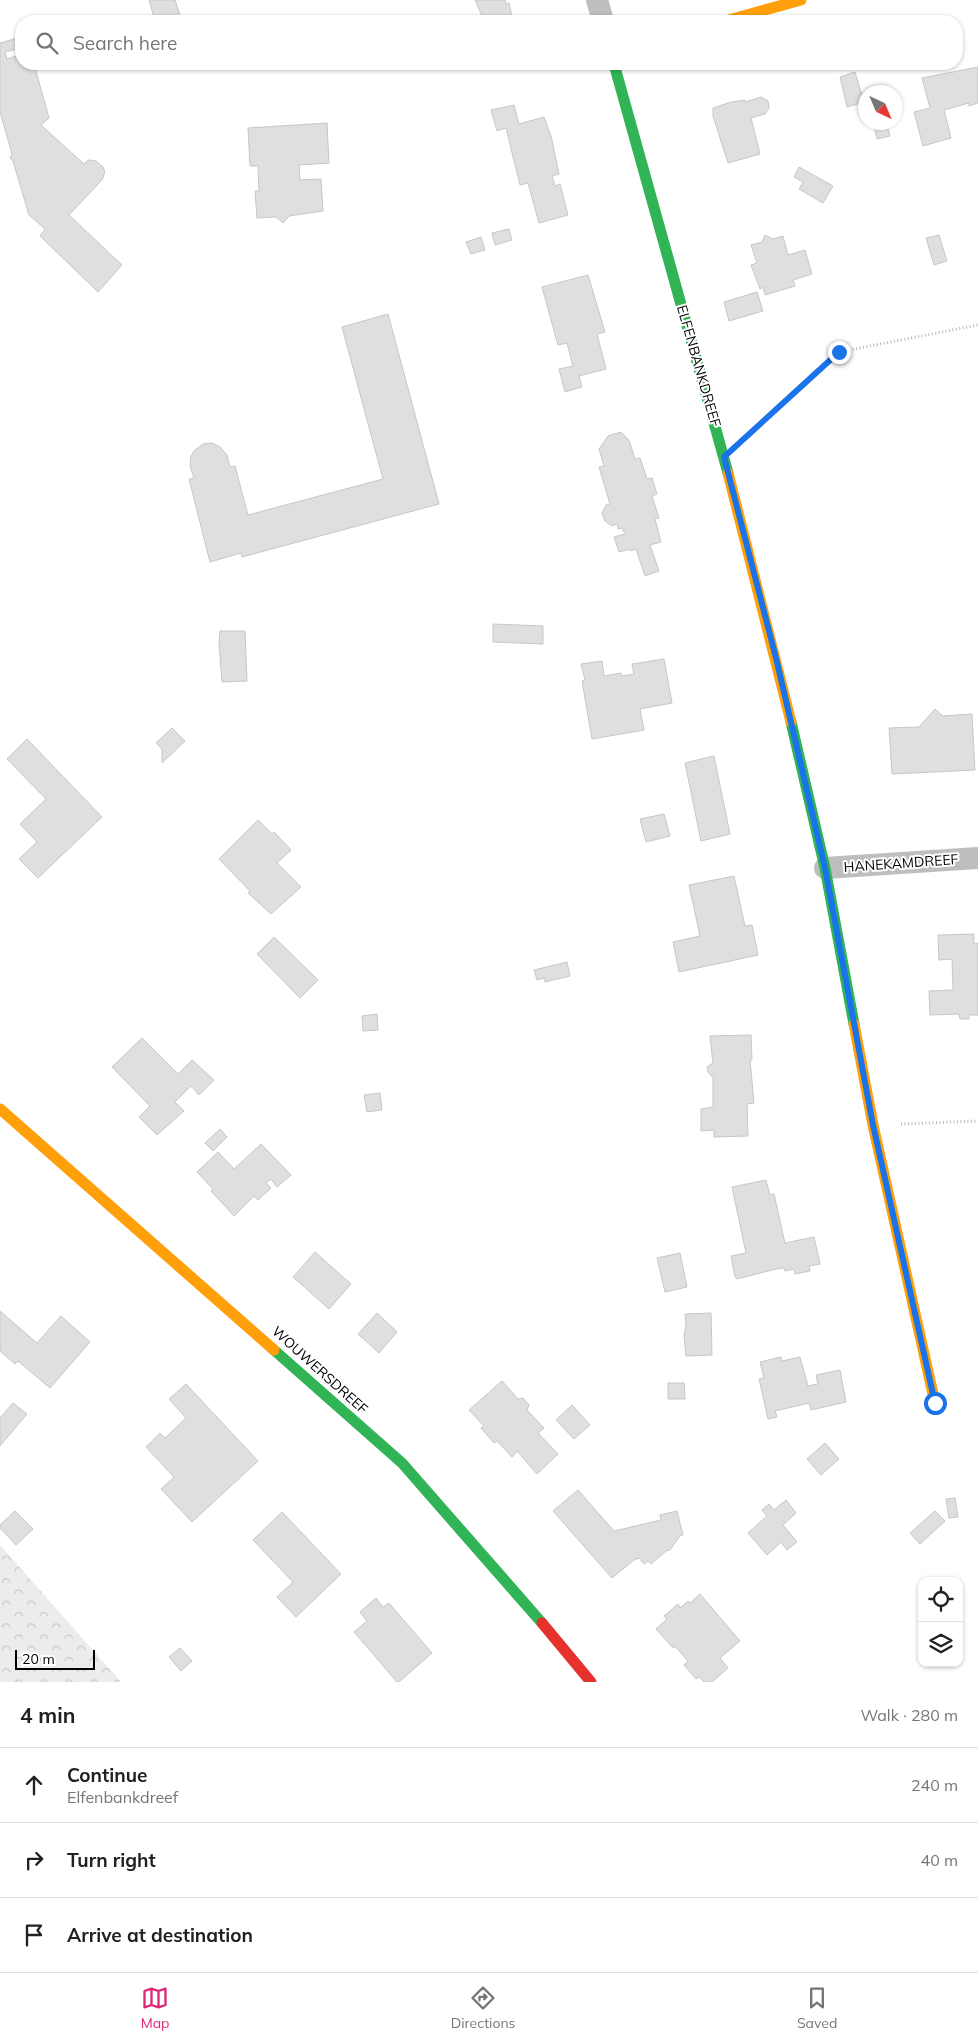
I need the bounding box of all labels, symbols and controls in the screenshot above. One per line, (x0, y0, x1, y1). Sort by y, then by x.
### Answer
search box (15, 15, 963, 70)
icon: search (33, 29, 61, 57)
text: Search here (73, 31, 177, 55)
north arrow (858, 85, 903, 130)
street label: ELFENBANKDREEF (673, 303, 725, 429)
route end (828, 341, 851, 364)
street label: HANEKAMDREEF (843, 850, 959, 876)
street label: WOUWERSDREEF (268, 1322, 372, 1418)
route start (924, 1392, 947, 1415)
map controls (918, 1577, 963, 1667)
button: locate (918, 1577, 963, 1622)
button: layers (918, 1622, 963, 1667)
scale bar (15, 1647, 95, 1670)
text: 20 m (22, 1650, 55, 1668)
text: 4 min (20, 1702, 75, 1728)
text: Walk · 280 m (860, 1705, 958, 1725)
text: Continue (67, 1763, 147, 1787)
icon: ahead (20, 1771, 48, 1799)
text: 240 m (911, 1775, 958, 1795)
text: Elfenbankdreef (67, 1787, 178, 1807)
icon: right (20, 1846, 48, 1874)
text: Turn right (67, 1848, 156, 1872)
text: 40 m (921, 1850, 958, 1870)
icon: arrive (20, 1921, 48, 1949)
text: Arrive at destination (67, 1923, 253, 1947)
tab: Map (141, 1984, 169, 2032)
tab: Directions (451, 1984, 516, 2032)
tab: Saved (797, 1984, 837, 2032)

